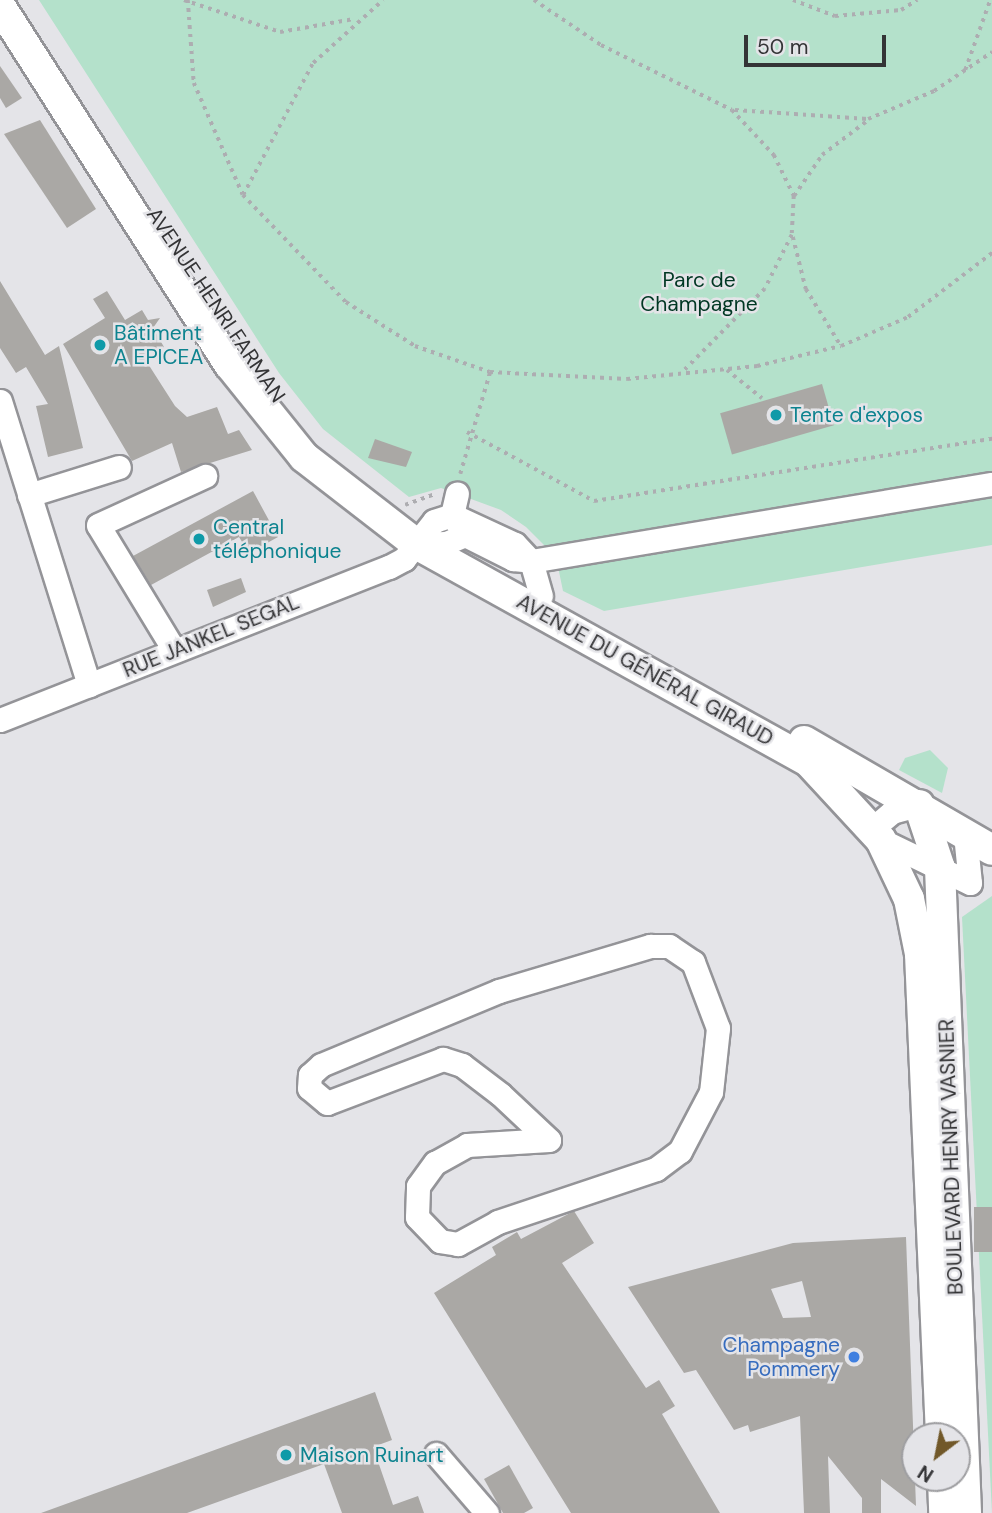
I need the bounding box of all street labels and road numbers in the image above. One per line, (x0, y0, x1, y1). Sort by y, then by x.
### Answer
street label: AVENUE HENRI FARMAN (141, 203, 291, 407)
street label: RUE JANKEL SEGAL (119, 589, 303, 683)
street label: AVENUE DU GÉNÉRAL GIRAUD (512, 589, 778, 751)
street label: BOULEVARD HENRY VASNIER (934, 1019, 968, 1295)

